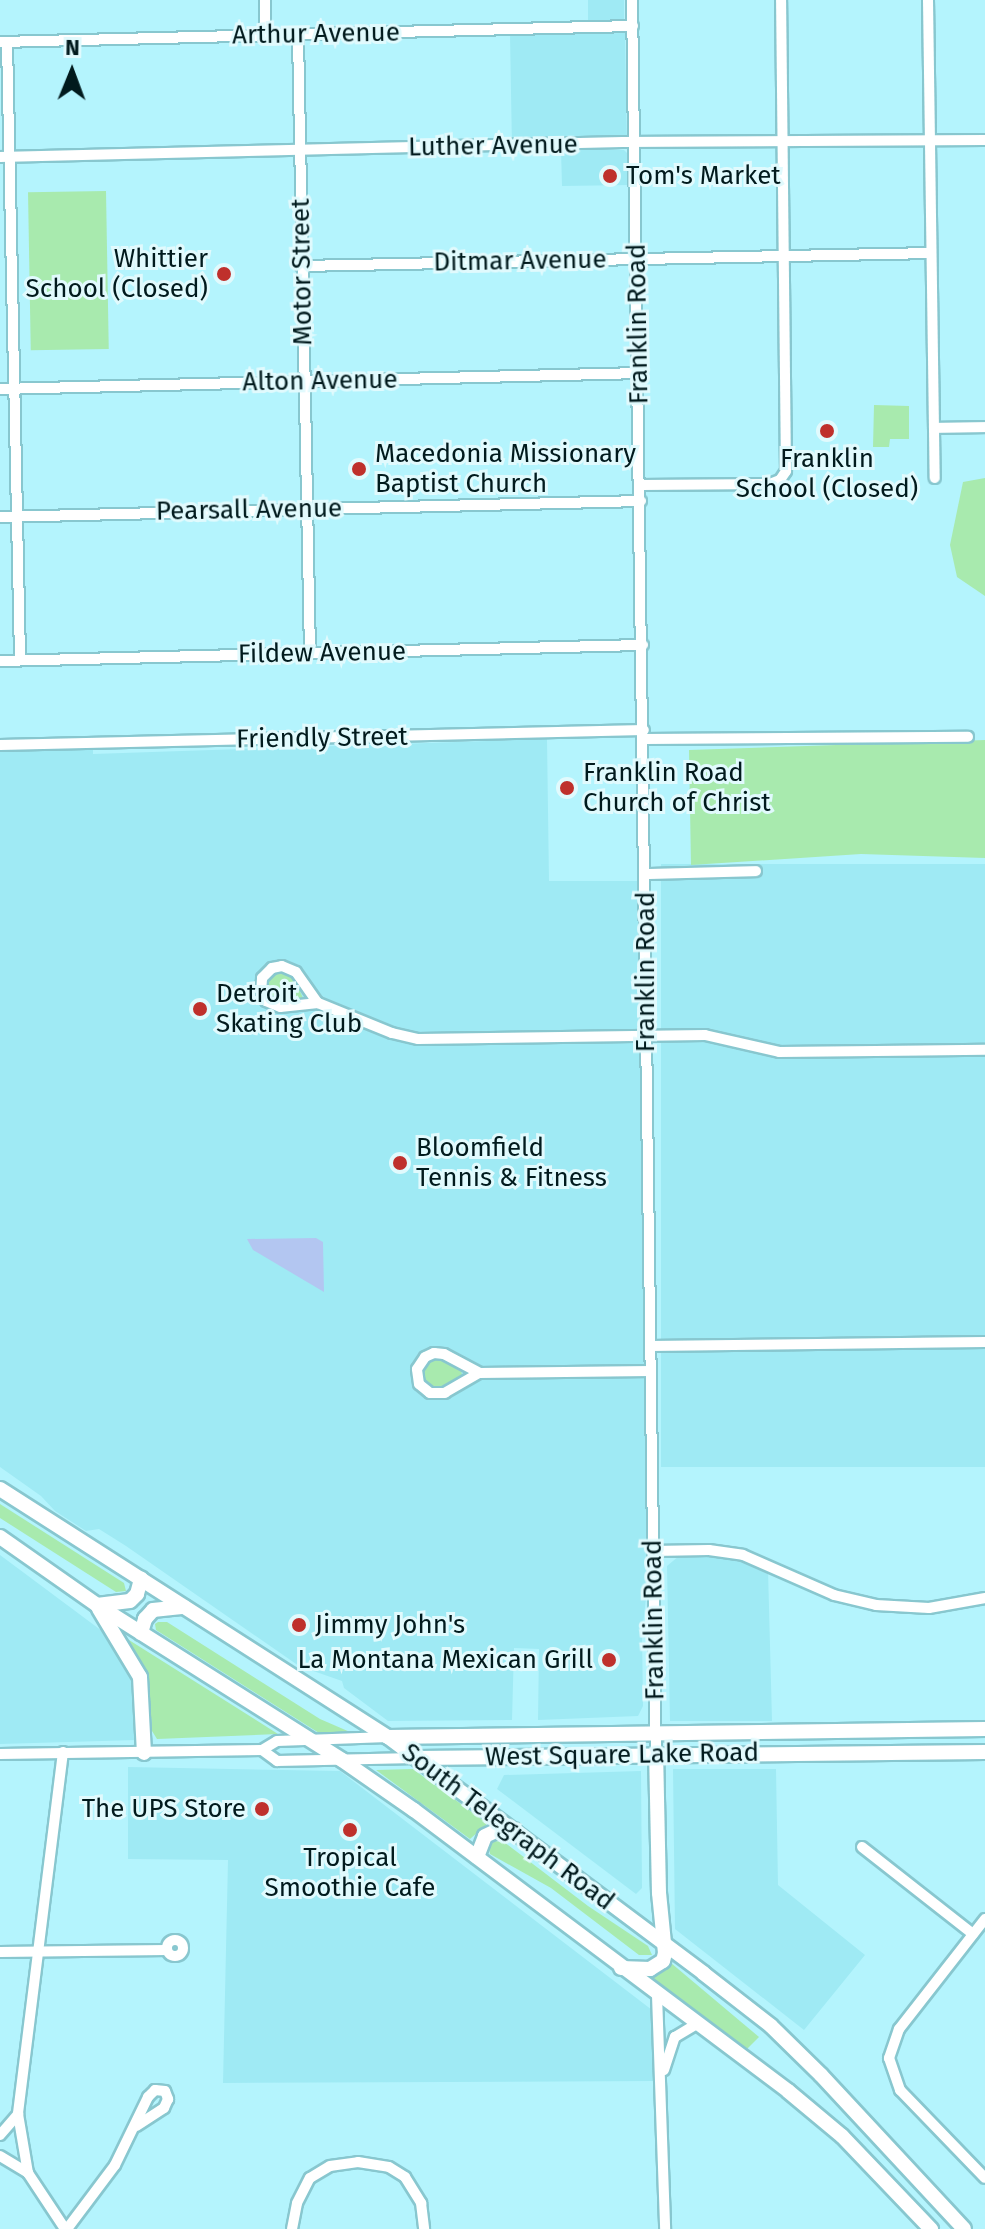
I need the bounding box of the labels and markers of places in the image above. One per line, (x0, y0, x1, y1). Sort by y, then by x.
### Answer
place label: Tom's Market (626, 160, 781, 192)
marker: Tom's Market (601, 167, 619, 185)
place label: Whittier School (Closed) (26, 243, 208, 304)
marker: Whittier School (Closed) (215, 265, 233, 283)
marker: Franklin School (Closed) (818, 422, 836, 440)
place label: Macedonia Missionary Baptist Church (375, 438, 636, 500)
place label: Franklin School (Closed) (736, 443, 918, 504)
marker: Macedonia Missionary Baptist Church (350, 460, 368, 478)
place label: Franklin Road Church of Christ (583, 757, 771, 818)
marker: Franklin Road Church of Christ (558, 779, 576, 797)
place label: Detroit Skating Club (216, 978, 362, 1040)
marker: Detroit Skating Club (191, 1000, 209, 1018)
place label: Bloomfield Tennis & Fitness (416, 1132, 607, 1194)
marker: Bloomfield Tennis & Fitness (391, 1154, 409, 1172)
place label: Jimmy John's (315, 1609, 465, 1641)
marker: Jimmy John's (290, 1616, 308, 1634)
place label: La Montana Mexican Grill (297, 1644, 593, 1676)
marker: La Montana Mexican Grill (600, 1651, 618, 1669)
place label: The UPS Store (82, 1793, 246, 1825)
marker: The UPS Store (253, 1800, 271, 1818)
marker: Tropical Smoothie Cafe (341, 1821, 359, 1839)
place label: Tropical Smoothie Cafe (265, 1842, 435, 1904)

